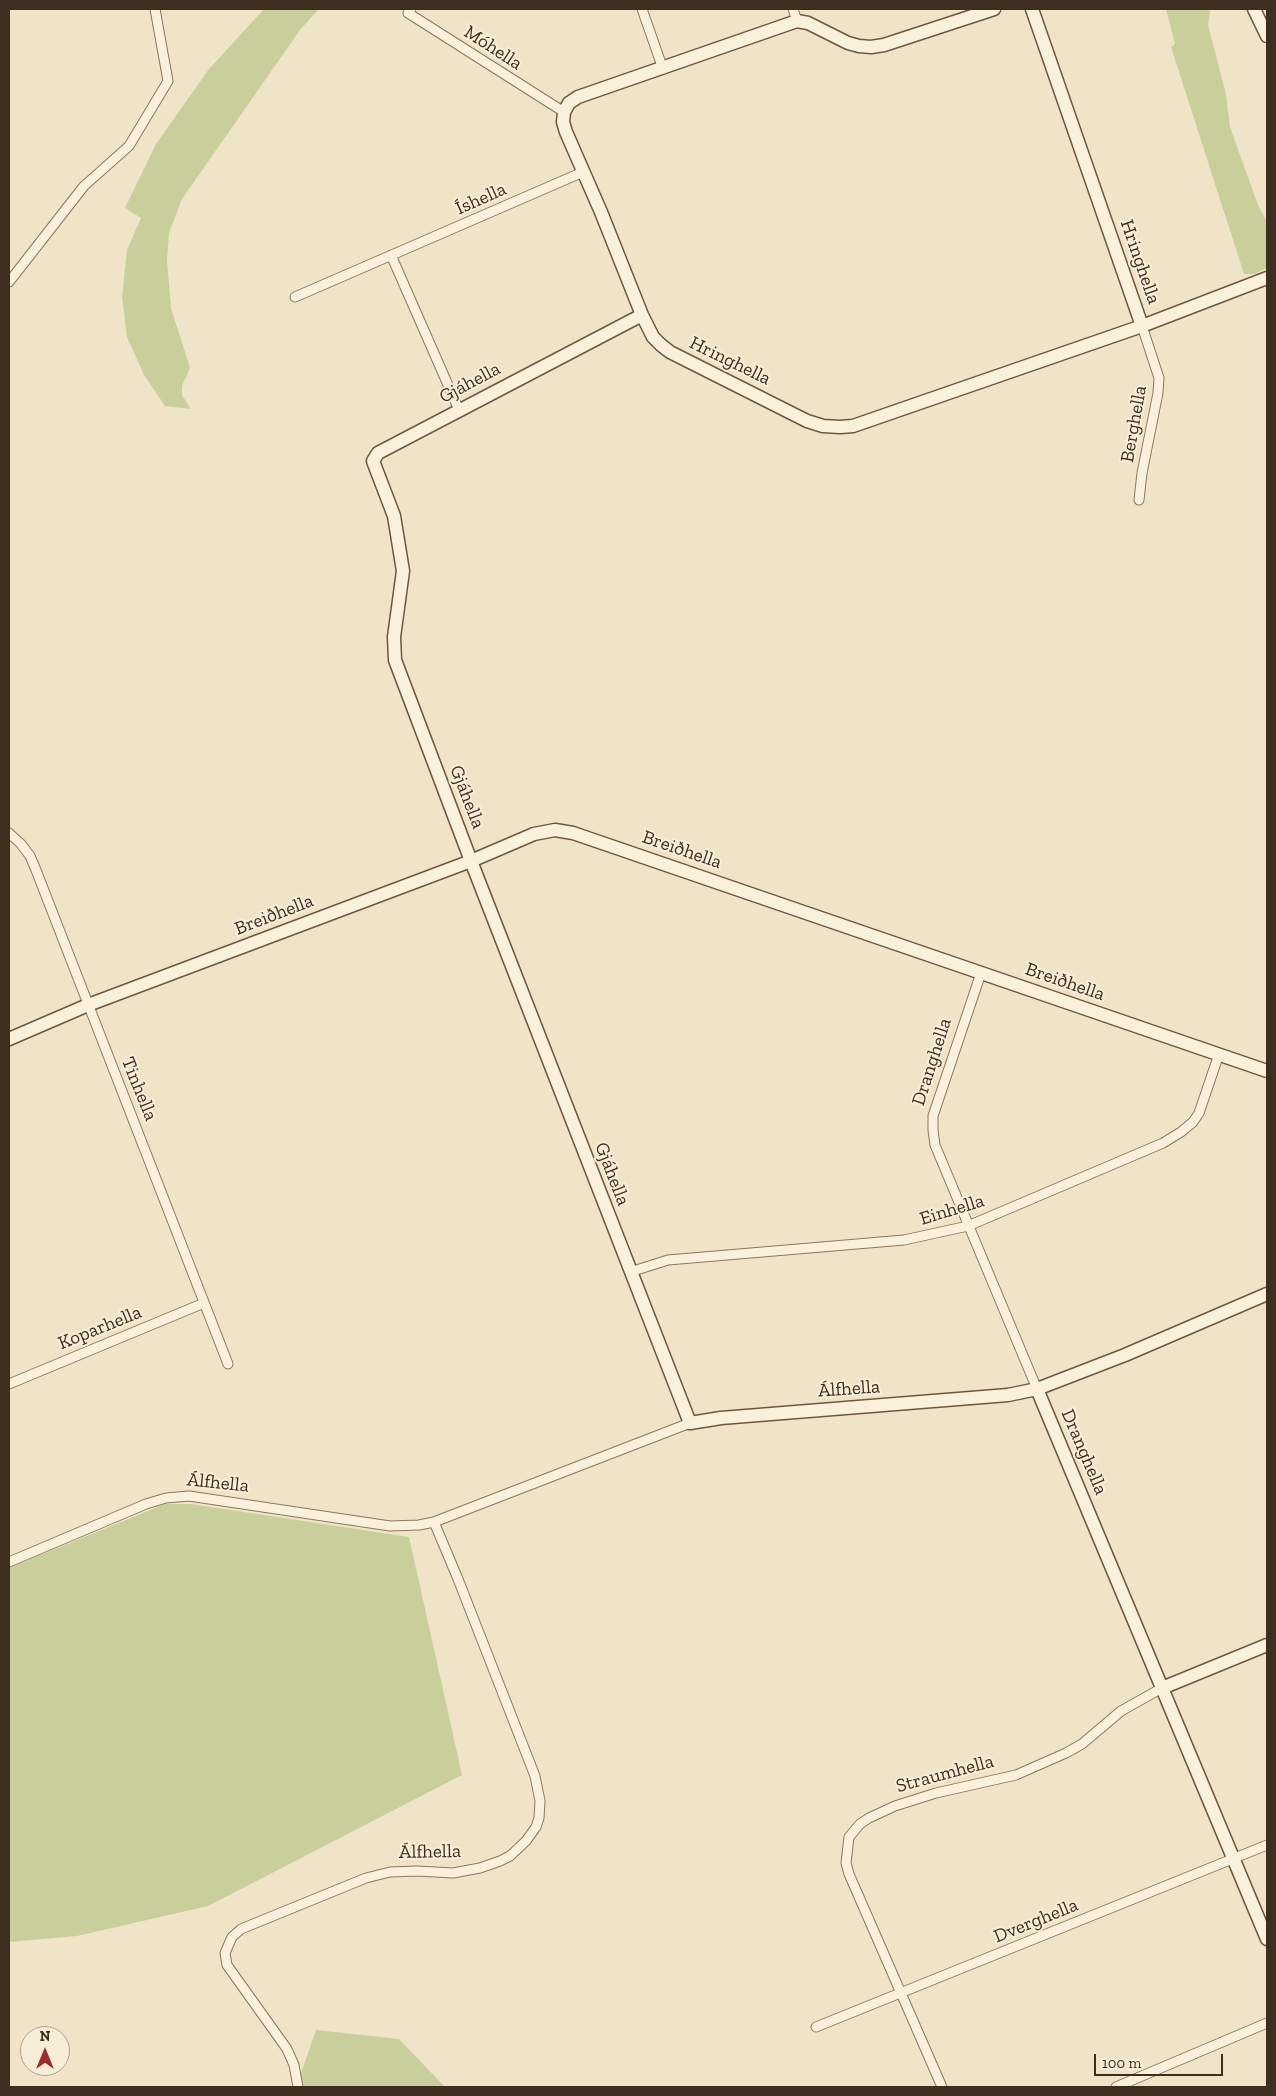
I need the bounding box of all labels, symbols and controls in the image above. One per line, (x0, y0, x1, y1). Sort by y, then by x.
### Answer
street label: Móhella (460, 21, 526, 75)
street label: Íshella (452, 178, 510, 220)
street label: Hringhella (1115, 217, 1165, 307)
street label: Hringhella (686, 332, 774, 390)
street label: Gjáhella (436, 357, 504, 409)
street label: Berghella (1116, 384, 1152, 464)
street label: Gjáhella (445, 762, 489, 832)
street label: Breiðhella (639, 826, 725, 874)
street label: Breiðhella (231, 890, 317, 940)
street label: Breiðhella (1022, 958, 1108, 1006)
street label: Dranghella (907, 1015, 957, 1109)
street label: Tinhella (116, 1054, 162, 1124)
street label: Gjáhella (590, 1139, 634, 1209)
street label: Einhella (917, 1189, 987, 1231)
street label: Koparhella (55, 1301, 145, 1355)
street label: Álfhella (817, 1375, 881, 1403)
street label: Dranghella (1056, 1406, 1112, 1498)
street label: Álfhella (186, 1468, 250, 1498)
street label: Straumhella (894, 1750, 996, 1798)
street label: Álfhella (399, 1840, 461, 1864)
street label: Dverghella (991, 1894, 1081, 1948)
north arrow (20, 2026, 70, 2076)
text: N (40, 2028, 50, 2045)
scale bar (1096, 2044, 1225, 2076)
text: 100 m (1102, 2054, 1141, 2072)

